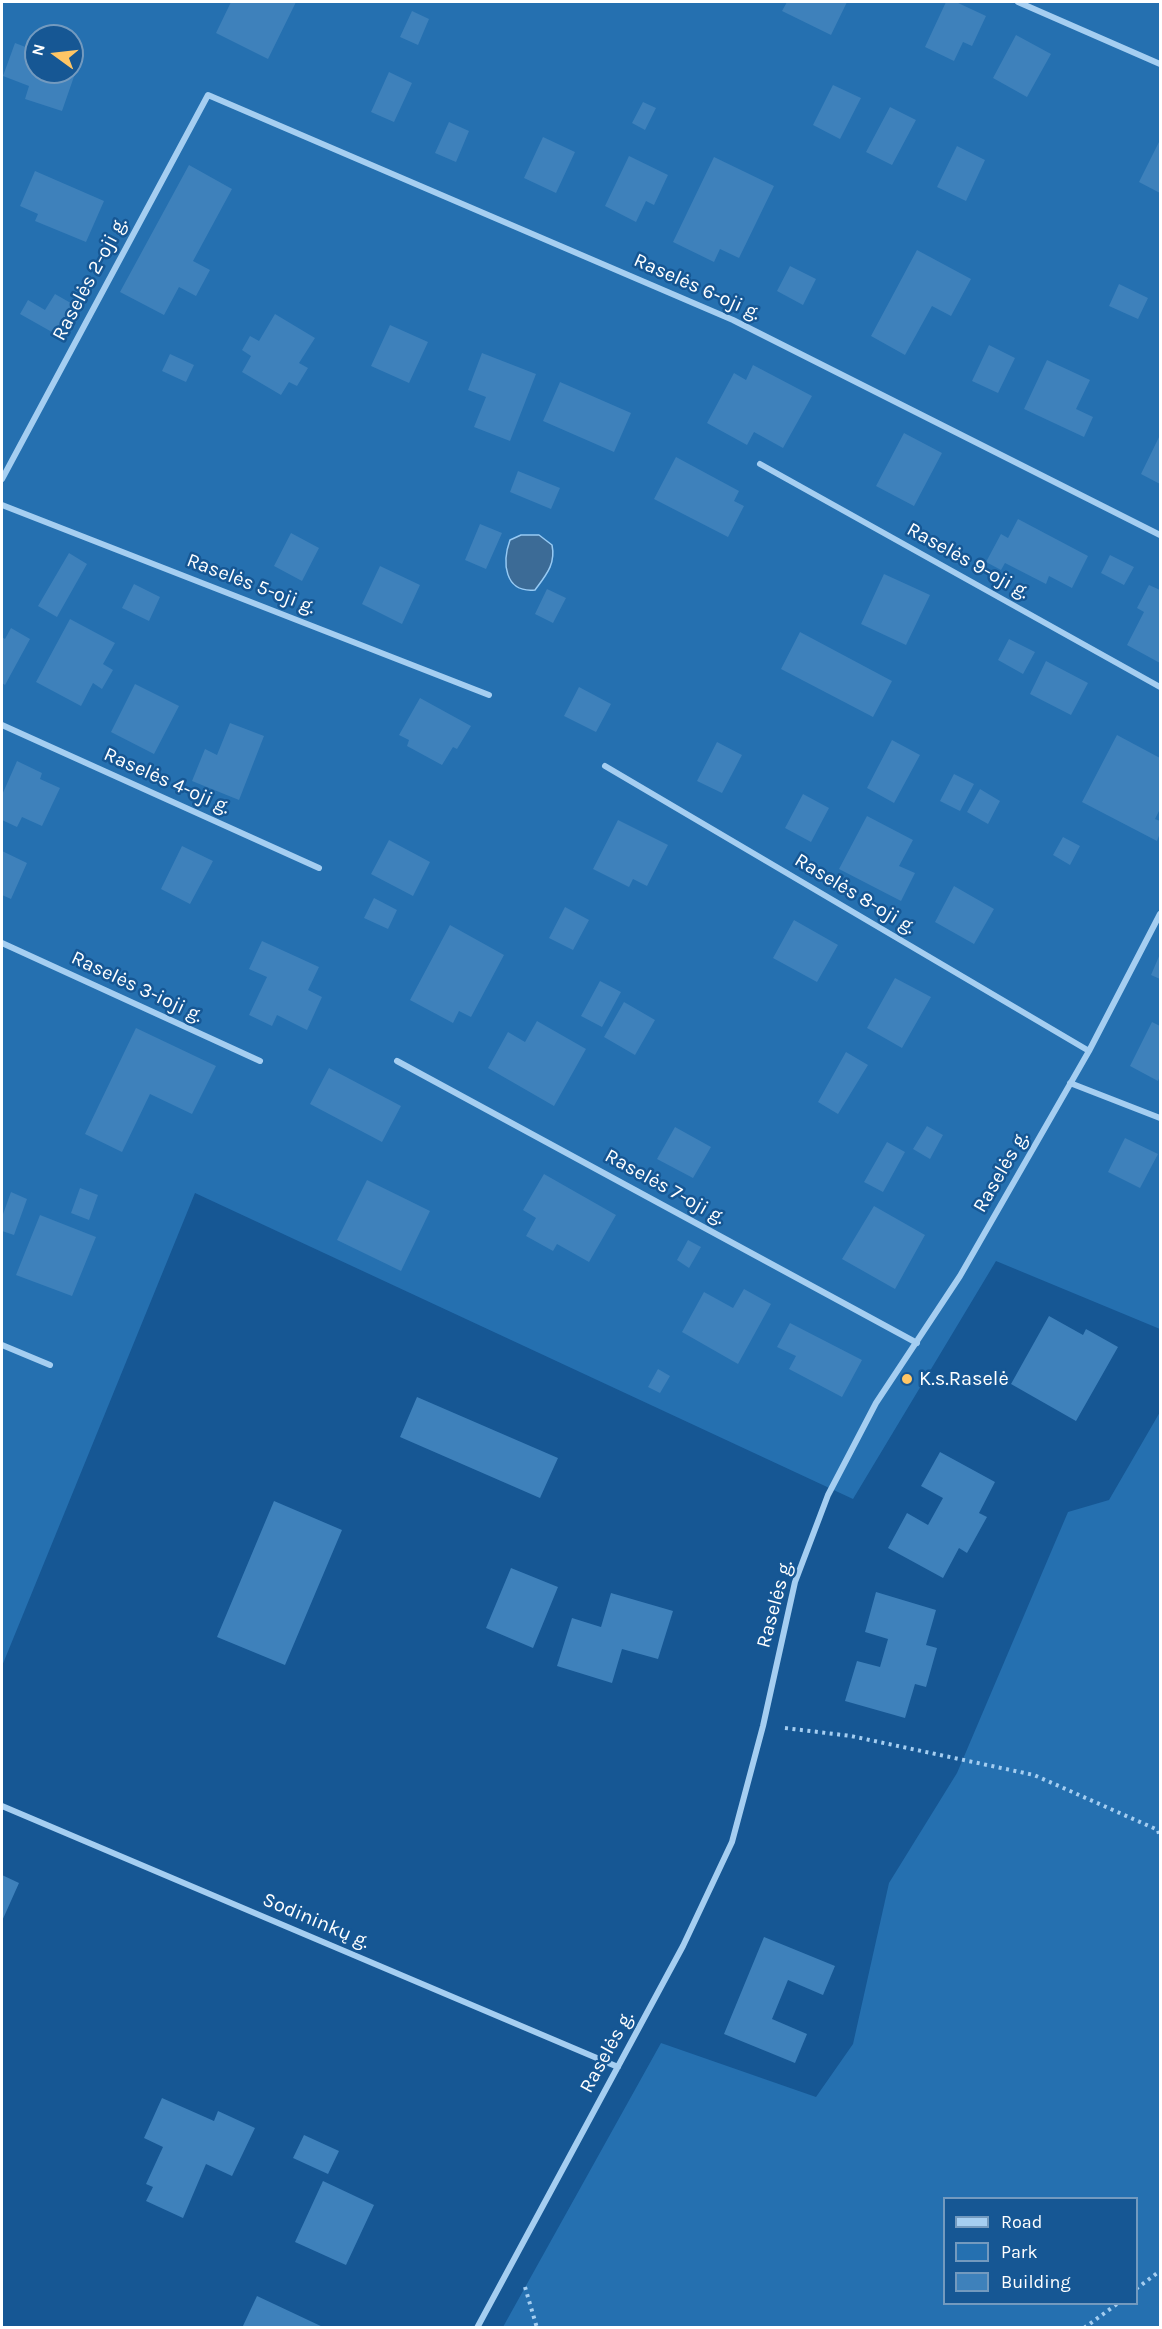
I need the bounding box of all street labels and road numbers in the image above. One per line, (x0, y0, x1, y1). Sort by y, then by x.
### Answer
street label: Raselės 2-oji g. (47, 213, 133, 345)
street label: Raselės 6-oji g. (630, 248, 764, 326)
street label: Raselės 9-oji g. (902, 517, 1034, 605)
street label: Raselės 5-oji g. (183, 548, 319, 620)
street label: Raselės 4-oji g. (100, 742, 234, 820)
street label: Raselės 8-oji g. (790, 848, 920, 940)
street label: Raselės 3-ioji g. (67, 946, 207, 1028)
street label: Raselės g. (968, 1127, 1034, 1217)
street label: Raselės 7-oji g. (600, 1144, 730, 1230)
street label: Raselės g. (752, 1557, 798, 1651)
street label: Sodininkų g. (259, 1888, 373, 1954)
street label: Raselės g. (575, 2007, 639, 2097)

